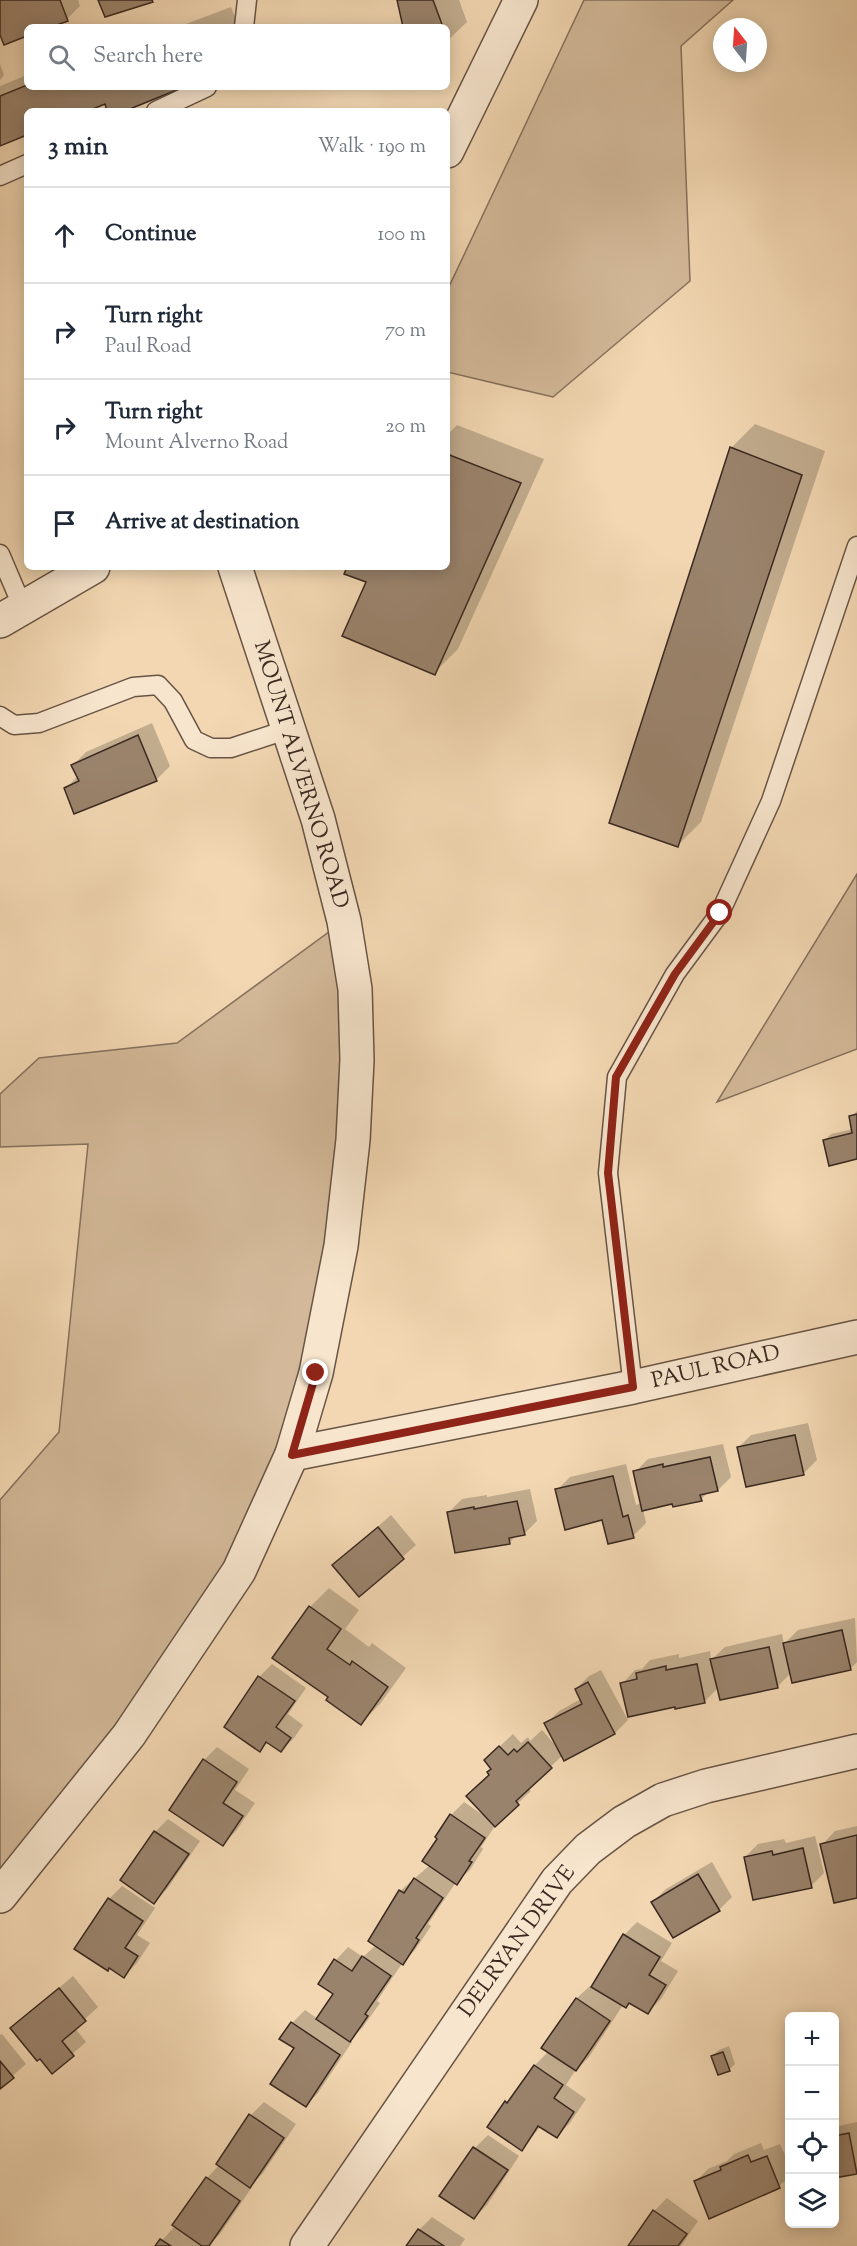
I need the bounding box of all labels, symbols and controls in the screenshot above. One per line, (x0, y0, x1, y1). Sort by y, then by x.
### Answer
north arrow (713, 18, 767, 72)
search box (24, 24, 450, 90)
icon: search (45, 41, 78, 74)
text: Search here (93, 41, 203, 73)
text: 3 min (48, 129, 108, 166)
text: Walk · 190 m (318, 133, 426, 162)
icon: ahead (48, 219, 81, 252)
text: Continue (105, 219, 196, 251)
text: 100 m (377, 221, 426, 250)
text: Turn right (105, 301, 202, 333)
icon: right (48, 315, 81, 348)
text: 70 m (385, 317, 426, 346)
text: Paul Road (105, 333, 191, 362)
text: Turn right (105, 397, 202, 429)
icon: right (48, 411, 81, 444)
text: 20 m (385, 413, 426, 442)
text: Mount Alverno Road (105, 429, 288, 458)
icon: arrive (48, 507, 81, 540)
text: Arrive at destination (105, 507, 300, 539)
street label: MOUNT ALVERNO ROAD (244, 637, 356, 913)
route start (706, 899, 732, 925)
street label: PAUL ROAD (649, 1338, 783, 1398)
route end (302, 1359, 328, 1385)
street label: DELRYAN DRIVE (452, 1859, 584, 2025)
map controls (785, 2012, 839, 2228)
button: + (785, 2012, 839, 2066)
button: − (785, 2066, 839, 2120)
button: locate (785, 2120, 839, 2174)
button: layers (785, 2174, 839, 2228)

